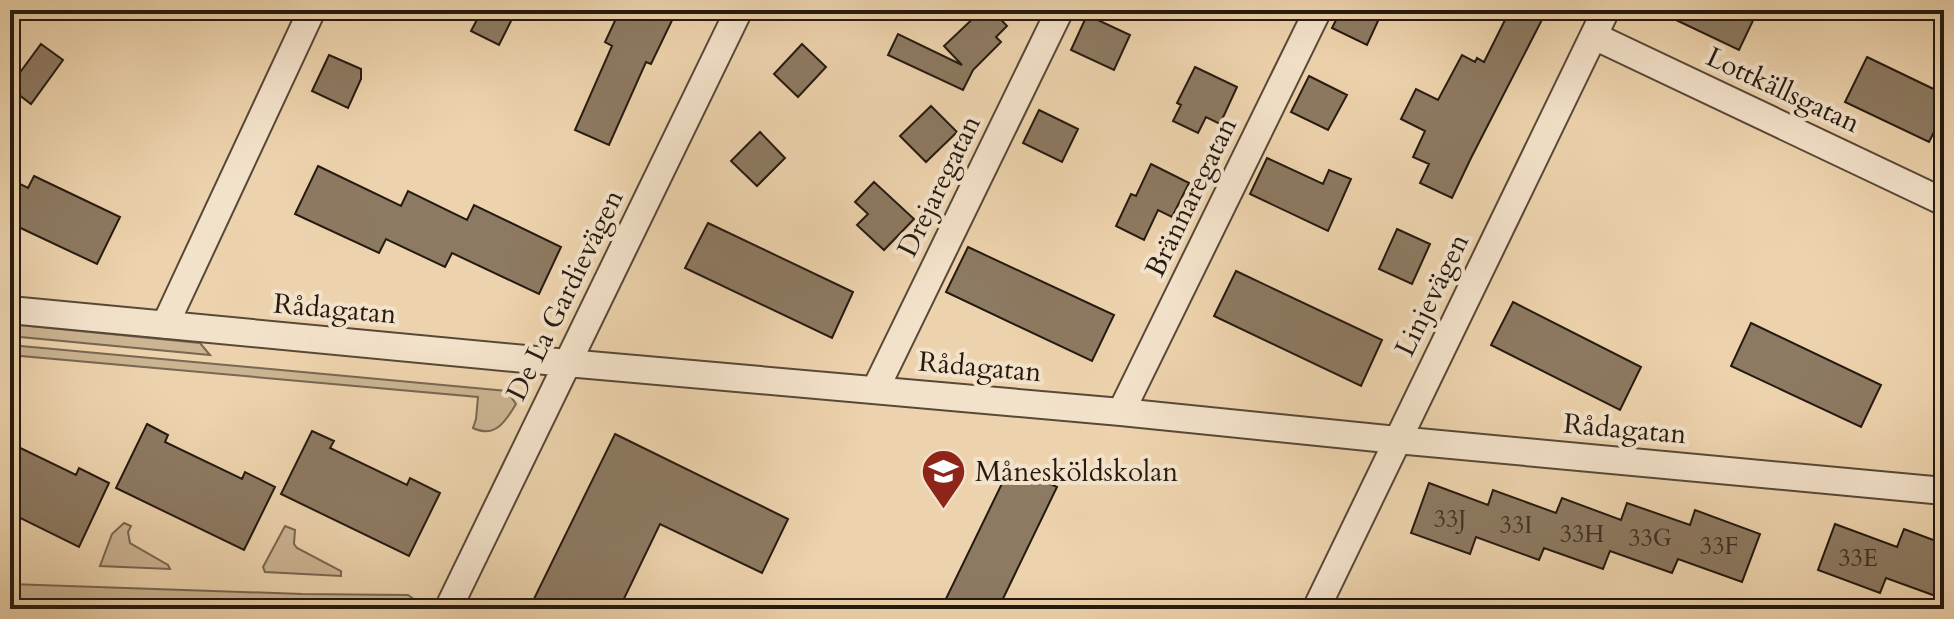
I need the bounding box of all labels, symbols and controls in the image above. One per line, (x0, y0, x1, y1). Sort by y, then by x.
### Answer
street label: Lottkällsgatan (1700, 38, 1866, 142)
street label: Drejaregatan (888, 109, 990, 263)
street label: Brännaregatan (1136, 111, 1246, 283)
street label: De La Gardievägen (497, 183, 633, 407)
street label: Linjevägen (1386, 227, 1478, 363)
street label: Rådagatan (272, 285, 398, 333)
street label: Rådagatan (917, 343, 1043, 391)
street label: Rådagatan (1562, 405, 1688, 453)
school or university icon: Månesköldskolan (920, 448, 968, 511)
place label: Månesköldskolan (975, 453, 1178, 491)
house number: 33J (1434, 503, 1466, 536)
house number: 33I (1500, 509, 1532, 542)
house number: 33H (1560, 518, 1604, 551)
house number: 33G (1628, 522, 1672, 555)
house number: 33F (1700, 530, 1738, 563)
house number: 33E (1838, 542, 1878, 575)

